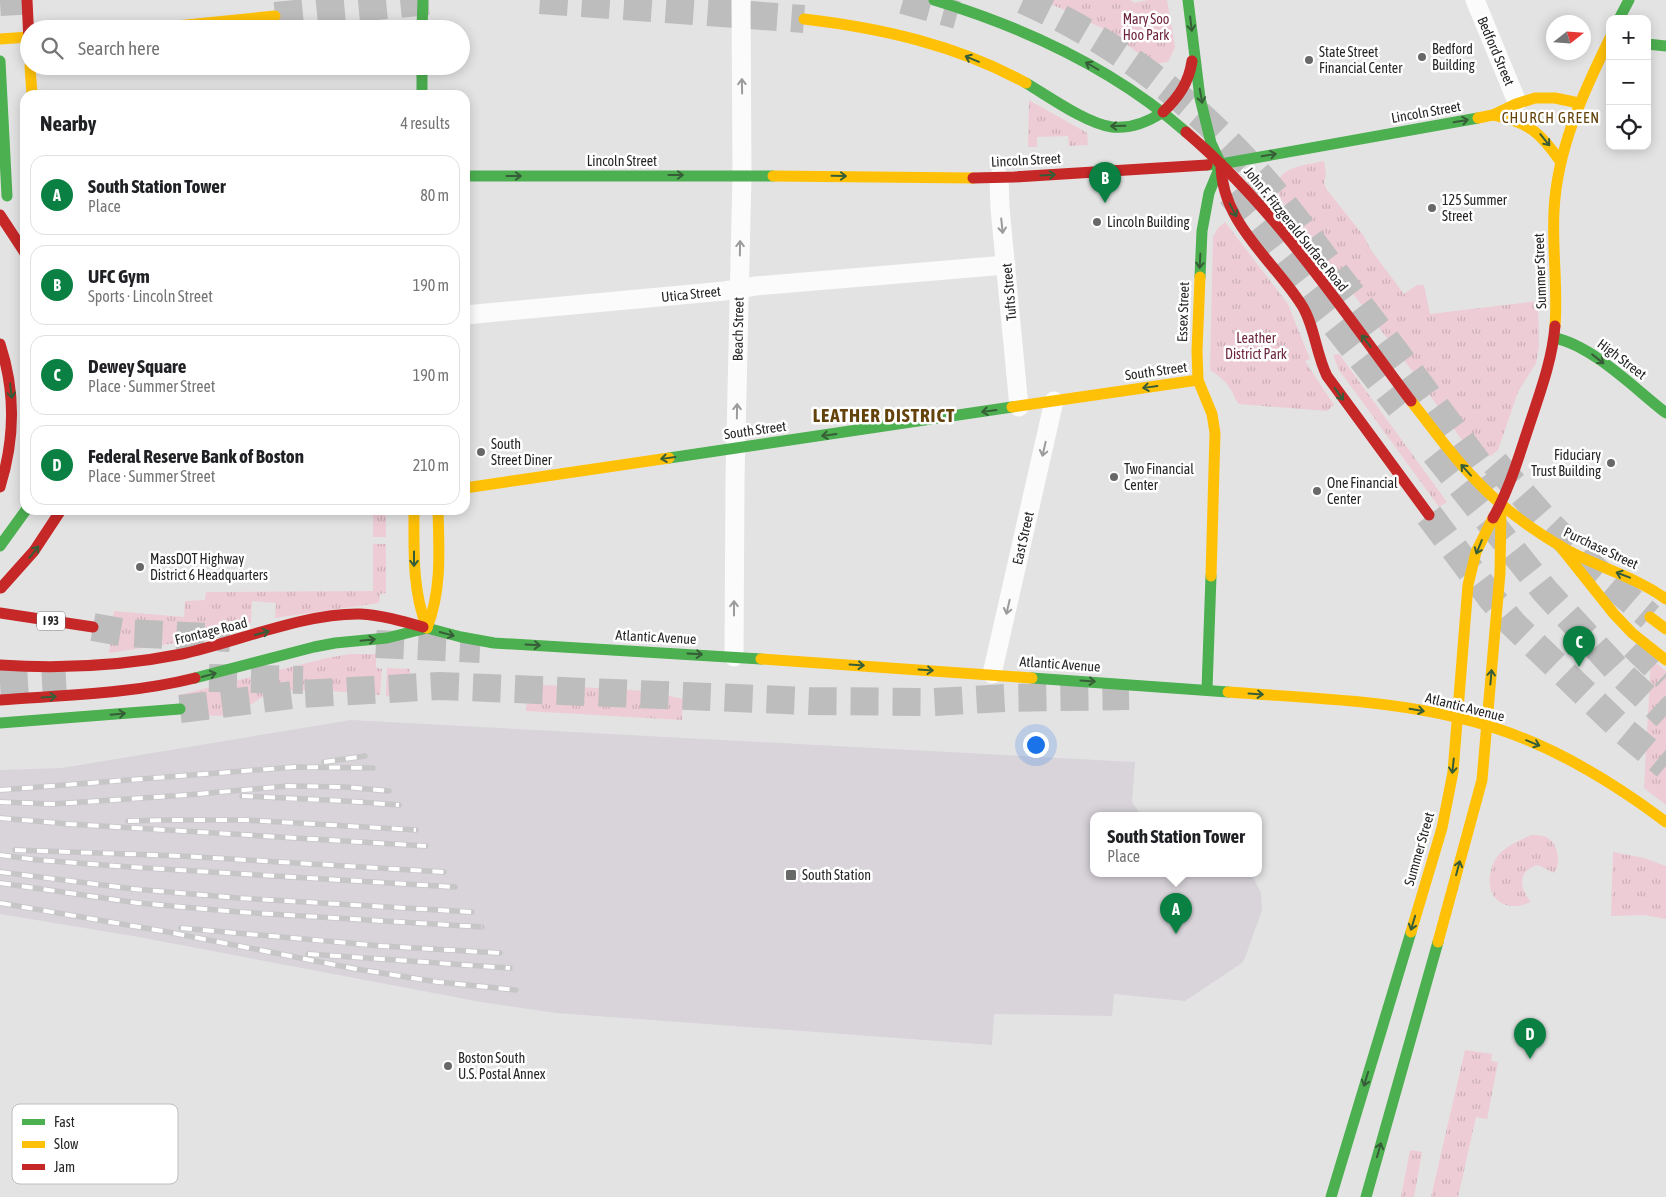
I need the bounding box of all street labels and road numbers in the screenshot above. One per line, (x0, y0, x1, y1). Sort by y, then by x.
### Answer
street label: Bedford Street (1474, 14, 1518, 88)
street label: Lincoln Street (1390, 98, 1462, 126)
street label: Lincoln Street (990, 150, 1062, 170)
street label: Lincoln Street (587, 153, 657, 169)
street label: John F. Fitzgerald Surface Road (1241, 163, 1351, 295)
street label: Summer Street (1531, 233, 1549, 309)
street label: Tufts Street (999, 263, 1019, 321)
street label: Essex Street (1174, 282, 1192, 342)
street label: Utica Street (660, 283, 722, 305)
street label: Beach Street (729, 297, 747, 361)
street label: High Street (1594, 336, 1650, 382)
street label: South Street (1124, 359, 1188, 383)
street label: South Street (723, 418, 787, 442)
street label: East Street (1009, 510, 1037, 566)
street label: Purchase Street (1561, 524, 1641, 572)
road number: I 93 (37, 612, 65, 630)
street label: Frontage Road (173, 614, 249, 648)
street label: Atlantic Avenue (615, 627, 697, 647)
street label: Atlantic Avenue (1019, 653, 1101, 675)
street label: Atlantic Avenue (1424, 689, 1506, 725)
street label: Summer Street (1401, 810, 1437, 888)

